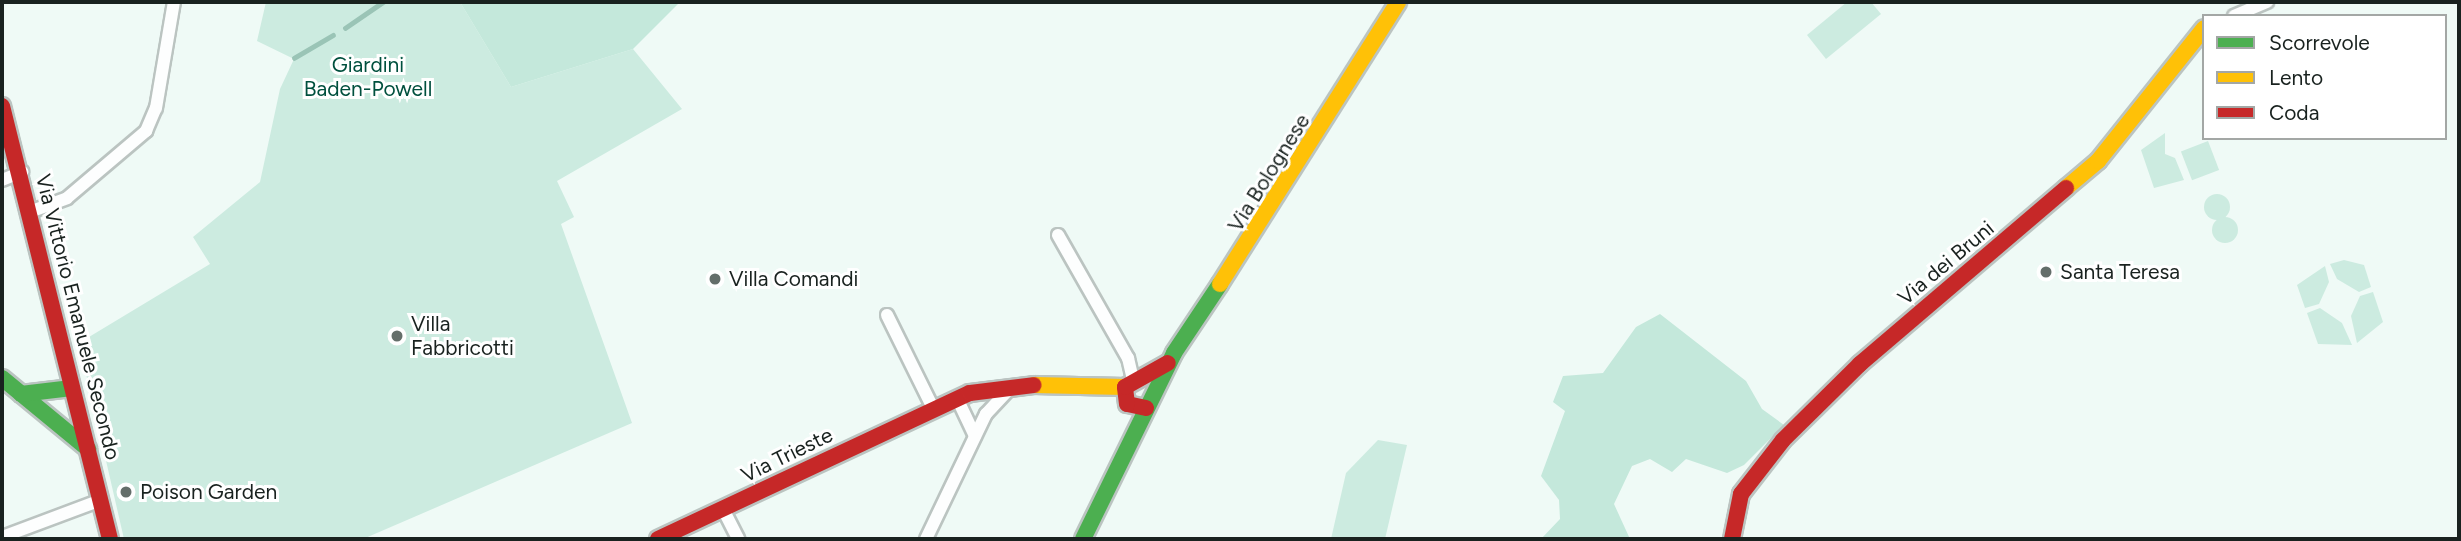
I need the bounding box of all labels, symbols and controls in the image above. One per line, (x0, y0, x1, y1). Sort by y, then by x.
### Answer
legend (2202, 14, 2447, 140)
text: Scorrevole (2269, 30, 2370, 55)
park label: Giardini Baden-Powell (304, 52, 432, 102)
text: Lento (2269, 65, 2323, 90)
text: Coda (2269, 100, 2319, 125)
street label: Via Bolognese (1223, 110, 1315, 236)
street label: Via Vittorio Emanuele Secondo (30, 172, 126, 462)
street label: Via dei Bruni (1893, 216, 1999, 310)
place label: Santa Teresa (2060, 259, 2180, 285)
marker: Santa Teresa (2038, 264, 2054, 280)
place label: Villa Comandi (729, 266, 858, 292)
marker: Villa Comandi (707, 271, 723, 287)
place label: Villa Fabbricotti (411, 311, 514, 361)
marker: Villa Fabbricotti (389, 328, 405, 344)
street label: Via Trieste (737, 422, 837, 488)
place label: Poison Garden (140, 479, 277, 505)
marker: Poison Garden (118, 484, 134, 500)

